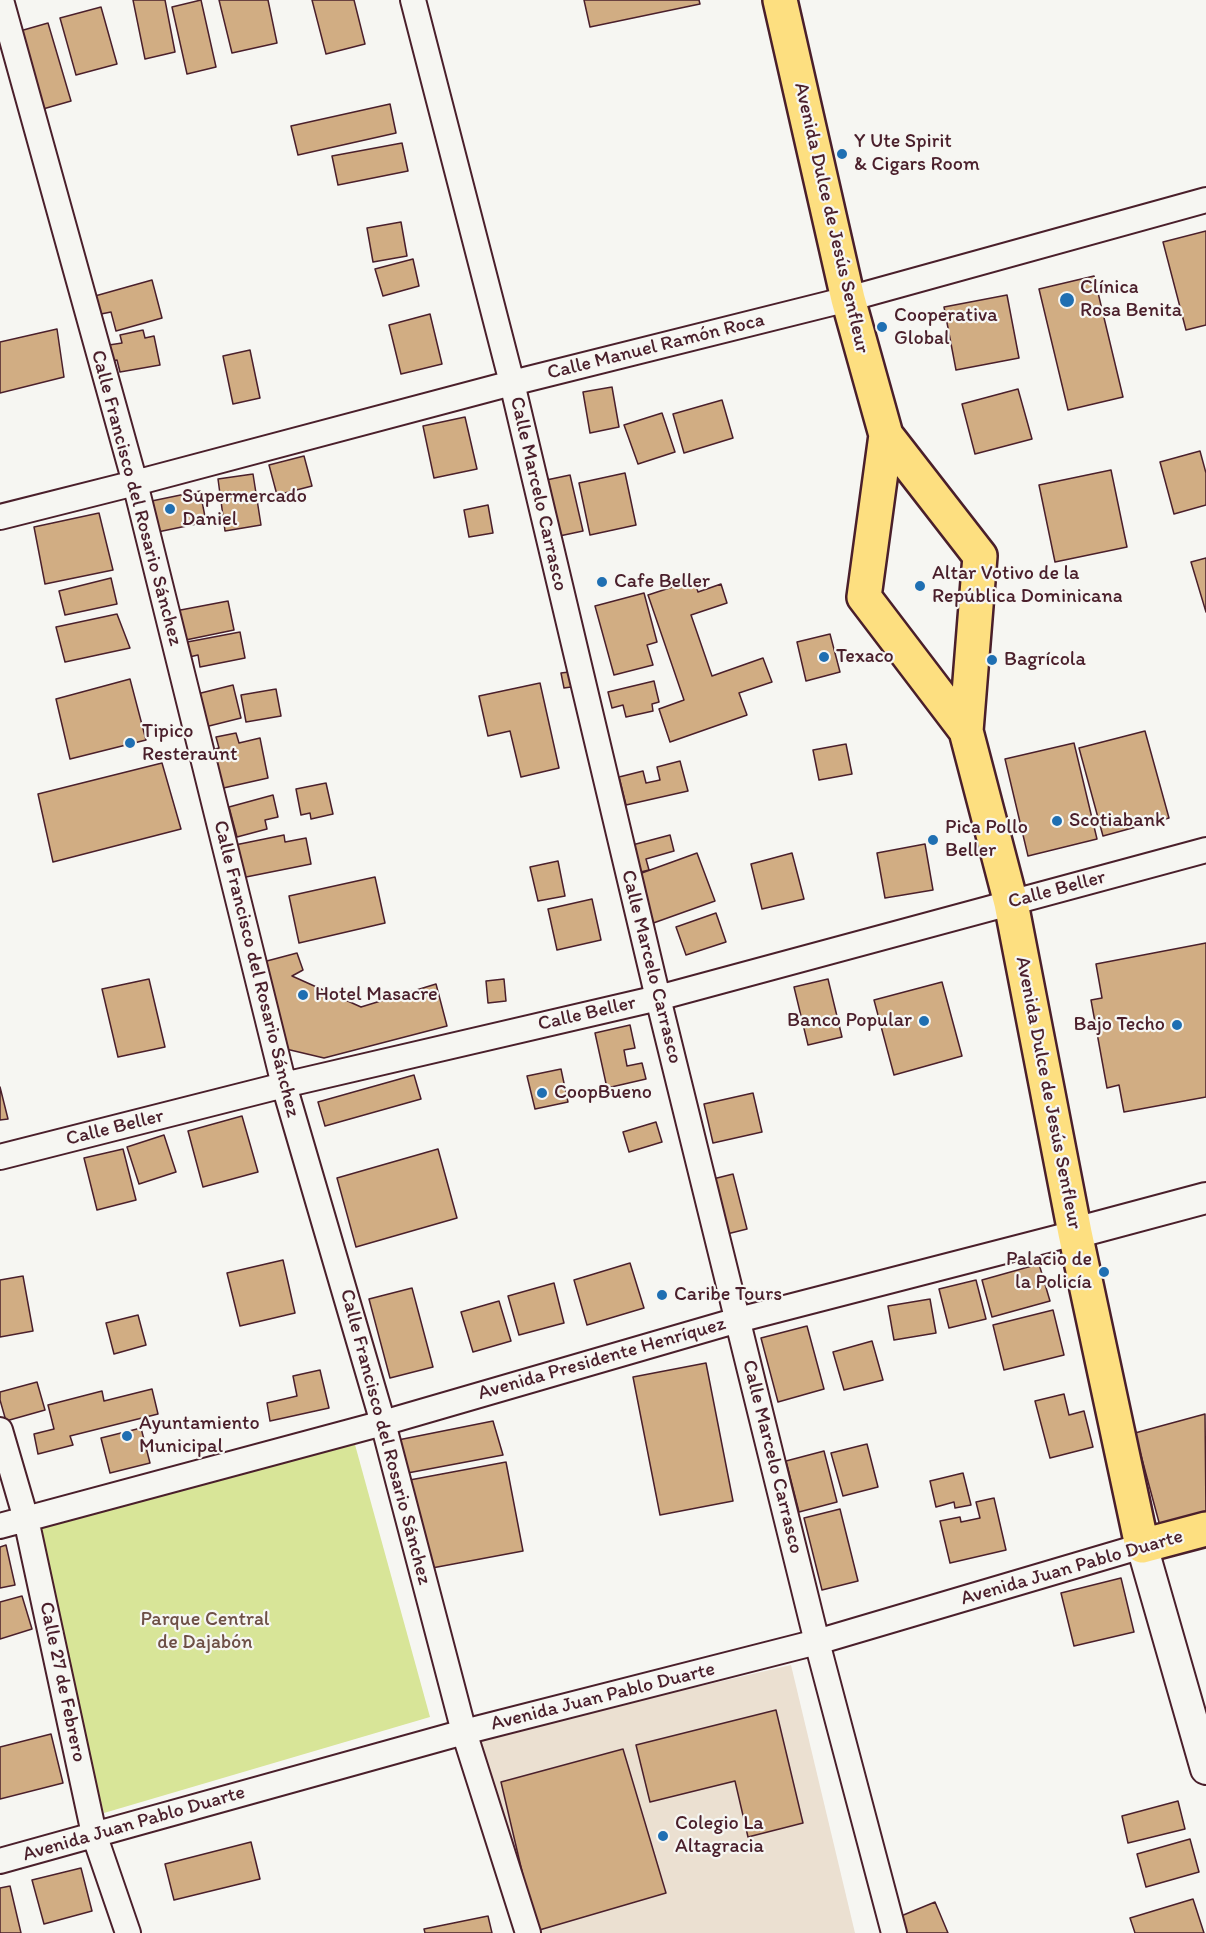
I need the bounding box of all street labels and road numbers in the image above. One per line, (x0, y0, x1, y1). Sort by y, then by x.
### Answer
street label: Avenida Dulce de Jesús Senfleur (788, 80, 874, 356)
street label: Calle Manuel Ramón Roca (545, 308, 767, 386)
street label: Calle Francisco del Rosario Sánchez (85, 347, 187, 649)
street label: Calle Marcelo Carrasco (504, 394, 572, 594)
street label: Calle Francisco del Rosario Sánchez (207, 818, 305, 1120)
street label: Calle Beller (1006, 865, 1108, 915)
street label: Calle Marcelo Carrasco (615, 868, 687, 1066)
street label: Avenida Dulce de Jesús Senfleur (1010, 955, 1086, 1231)
street label: Calle Beller (536, 991, 638, 1037)
street label: Calle Beller (64, 1104, 166, 1152)
street label: Calle Francisco del Rosario Sánchez (334, 1286, 436, 1588)
street label: Avenida Presidente Henríquez (475, 1312, 729, 1406)
street label: Calle Marcelo Carrasco (736, 1358, 808, 1556)
street label: Avenida Juan Pablo Duarte (958, 1525, 1186, 1611)
street label: Calle 27 de Febrero (33, 1600, 91, 1764)
street label: Avenida Juan Pablo Duarte (488, 1657, 718, 1737)
street label: Avenida Juan Pablo Duarte (20, 1781, 248, 1867)

